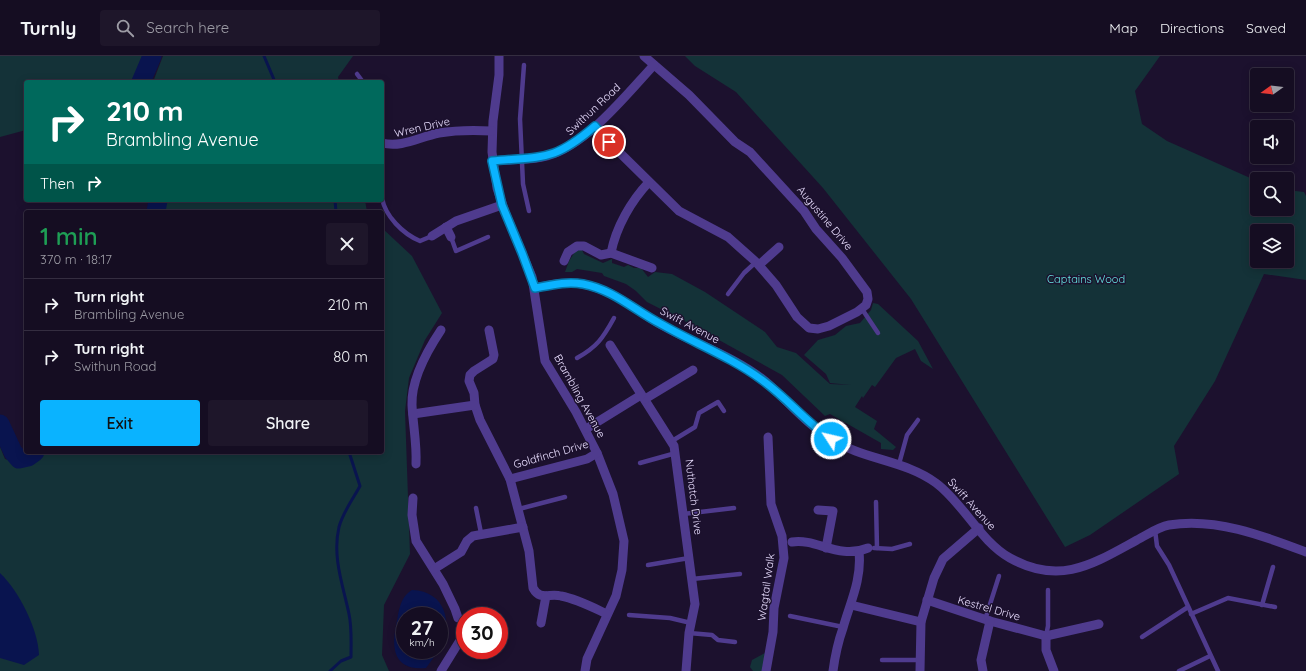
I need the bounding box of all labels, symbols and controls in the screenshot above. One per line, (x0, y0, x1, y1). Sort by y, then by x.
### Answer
search box (100, 10, 380, 46)
text: Turnly (20, 16, 76, 40)
icon: search (114, 17, 136, 39)
text: Search here (146, 18, 229, 37)
text: Map (1109, 19, 1138, 37)
text: Directions (1160, 19, 1224, 37)
text: Saved (1246, 19, 1286, 37)
north arrow (1250, 68, 1294, 112)
map controls (1250, 68, 1294, 268)
street label: Swithun Road (563, 80, 623, 138)
text: 210 m (106, 93, 184, 128)
icon: right (40, 96, 92, 148)
street label: Wren Drive (393, 114, 451, 140)
button: sound (1250, 120, 1294, 164)
pin (592, 125, 626, 159)
text: Brambling Avenue (106, 128, 259, 151)
icon: arrive (598, 131, 620, 153)
icon: right (83, 172, 105, 194)
button: search (1250, 172, 1294, 216)
text: Then (40, 174, 75, 193)
street label: Augustine Drive (794, 183, 856, 253)
text: 1 min (40, 221, 98, 251)
button: close (326, 223, 368, 265)
button: layers (1250, 224, 1294, 268)
text: 370 m · 18:17 (40, 251, 112, 267)
park label: Captains Wood (1047, 272, 1125, 286)
text: Turn right (74, 287, 145, 306)
icon: right (40, 294, 62, 316)
text: 210 m (327, 295, 368, 314)
street label: Swift Avenue (658, 304, 722, 346)
text: Brambling Avenue (74, 306, 184, 322)
text: Turn right (74, 339, 145, 358)
icon: right (40, 346, 62, 368)
text: 80 m (333, 347, 368, 366)
street label: Brambling Avenue (551, 352, 609, 440)
text: Swithun Road (74, 358, 156, 374)
button: Exit (40, 400, 200, 446)
button: Share (208, 400, 368, 446)
position arrow (810, 418, 852, 460)
street label: Goldfinch Drive (512, 437, 590, 471)
street label: Nuthatch Drive (682, 458, 706, 536)
street label: Swift Avenue (945, 475, 999, 533)
street label: Wagtail Walk (754, 552, 778, 622)
street label: Kestrel Drive (956, 592, 1022, 624)
speed limit sign: 30 (456, 607, 508, 659)
text: 27 (411, 615, 433, 640)
text: km/h (409, 636, 435, 649)

